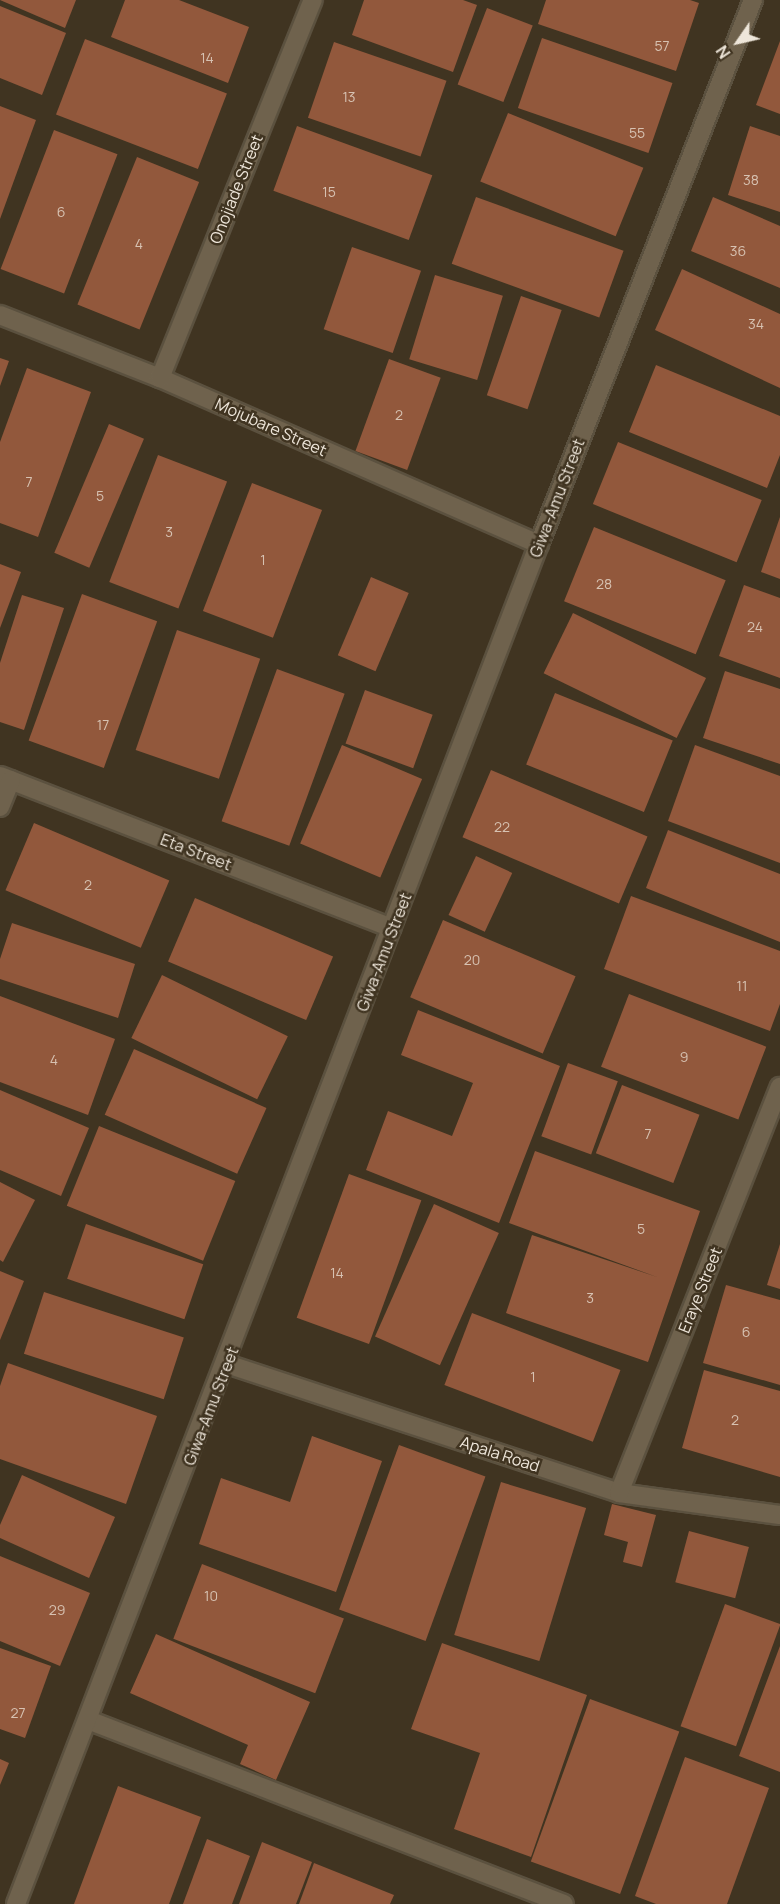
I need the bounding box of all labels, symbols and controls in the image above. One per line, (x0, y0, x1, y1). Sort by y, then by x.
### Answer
north arrow (708, 12, 768, 72)
house number: 57 (654, 38, 670, 54)
text: N (711, 41, 735, 63)
house number: 14 (200, 50, 214, 66)
house number: 13 (342, 89, 356, 105)
house number: 55 (629, 125, 645, 141)
street label: Onojiade Street (205, 132, 267, 246)
house number: 38 (743, 172, 759, 188)
house number: 15 (322, 184, 336, 200)
house number: 6 (57, 204, 65, 220)
house number: 4 (135, 236, 143, 252)
house number: 36 (730, 243, 746, 259)
house number: 34 (748, 316, 764, 332)
street label: Mojubare Street (212, 394, 330, 460)
house number: 2 (395, 407, 403, 423)
street label: Giwa-Amu Street (526, 436, 588, 560)
house number: 7 (25, 474, 33, 490)
house number: 5 (96, 488, 104, 504)
house number: 3 (165, 524, 173, 540)
house number: 1 (260, 552, 266, 568)
house number: 28 (596, 576, 612, 592)
house number: 24 (747, 619, 763, 635)
house number: 17 (97, 717, 109, 733)
house number: 22 (494, 819, 510, 835)
street label: Eta Street (158, 830, 234, 874)
house number: 2 (84, 877, 92, 893)
street label: Giwa-Amu Street (353, 890, 415, 1014)
house number: 20 (464, 952, 480, 968)
house number: 11 (737, 978, 747, 994)
house number: 9 (680, 1049, 688, 1065)
house number: 4 (50, 1052, 58, 1068)
house number: 7 (644, 1126, 652, 1142)
house number: 5 (637, 1221, 645, 1237)
street label: Eraye Street (674, 1244, 726, 1336)
house number: 14 (330, 1265, 344, 1281)
house number: 3 (586, 1290, 594, 1306)
house number: 6 (742, 1324, 750, 1340)
street label: Giwa-Amu Street (180, 1344, 242, 1468)
house number: 1 (530, 1369, 536, 1385)
house number: 2 (731, 1412, 739, 1428)
street label: Apala Road (458, 1432, 542, 1476)
house number: 10 (204, 1588, 218, 1604)
house number: 29 (49, 1602, 65, 1618)
house number: 27 (10, 1705, 26, 1721)

